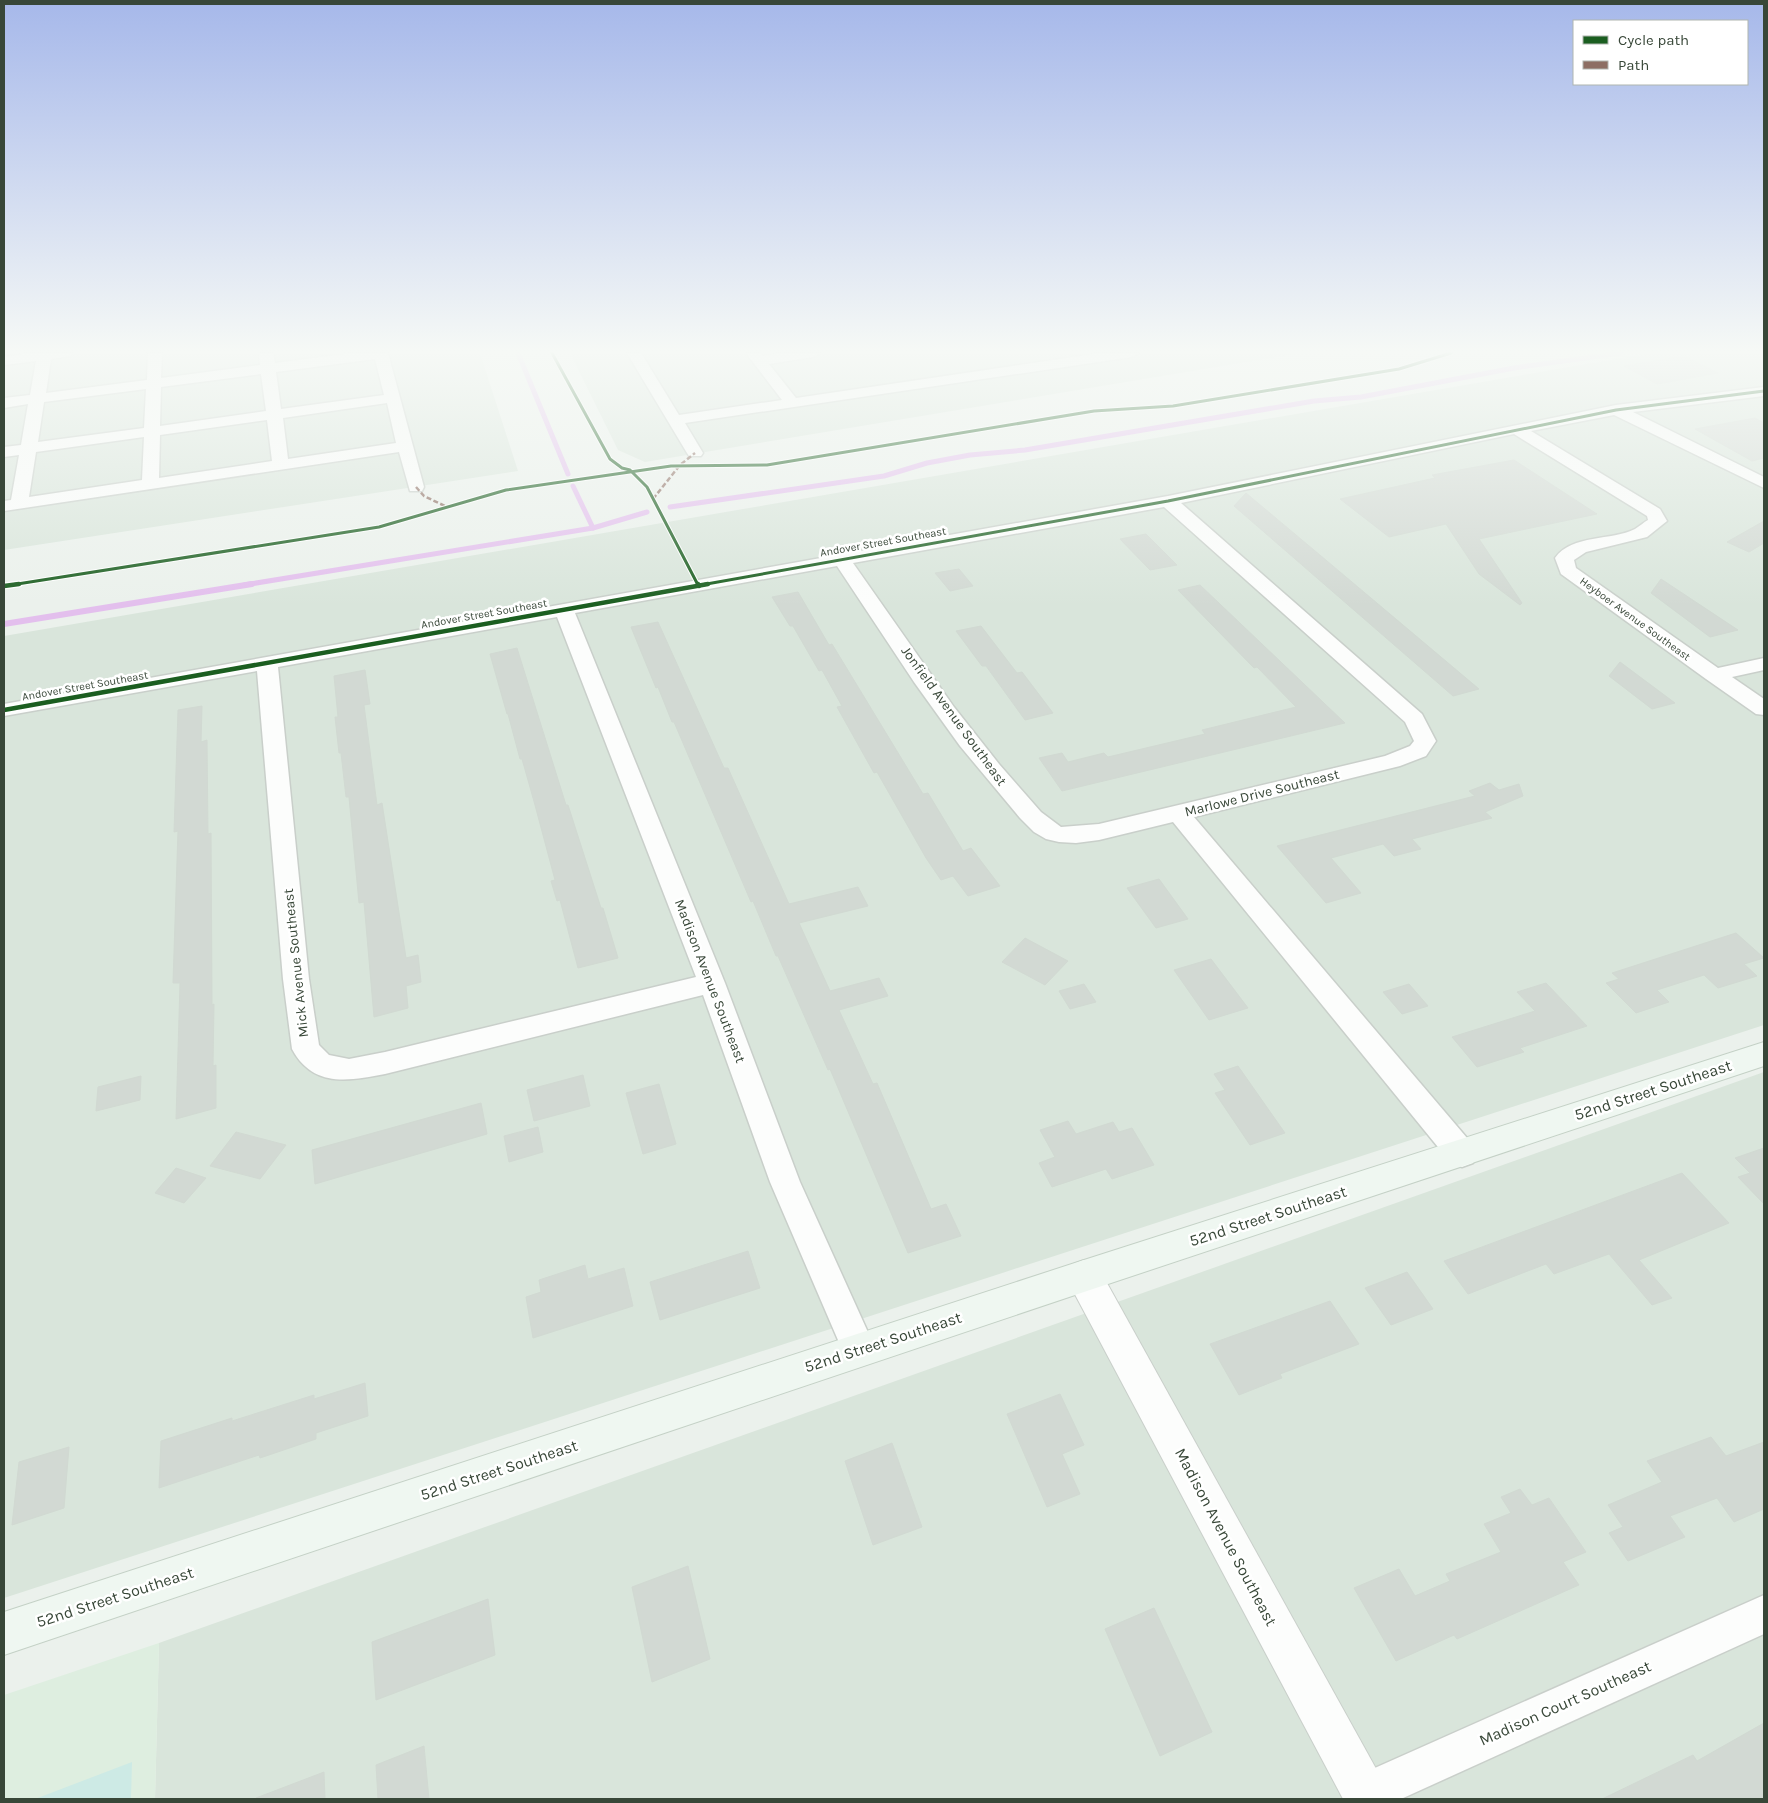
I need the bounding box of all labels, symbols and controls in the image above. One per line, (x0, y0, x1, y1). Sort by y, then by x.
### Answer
legend (1573, 20, 1748, 85)
text: Cycle path (1618, 31, 1689, 49)
text: Path (1618, 56, 1649, 74)
street label: Andover Street Southeast (819, 525, 947, 559)
street label: Heyboer Avenue Southeast (1577, 575, 1693, 663)
street label: Andover Street Southeast (420, 597, 548, 631)
street label: Jonfield Avenue Southeast (898, 643, 1010, 789)
street label: Andover Street Southeast (21, 669, 149, 703)
street label: Marlowe Drive Southeast (1183, 766, 1341, 820)
street label: Mick Avenue Southeast (280, 888, 312, 1038)
street label: Madison Avenue Southeast (671, 897, 749, 1065)
street label: 52nd Street Southeast (1572, 1056, 1734, 1124)
street label: 52nd Street Southeast (1187, 1182, 1349, 1250)
street label: 52nd Street Southeast (802, 1308, 964, 1376)
street label: 52nd Street Southeast (418, 1436, 580, 1504)
street label: Madison Avenue Southeast (1171, 1445, 1281, 1629)
street label: 52nd Street Southeast (34, 1563, 196, 1631)
street label: Madison Court Southeast (1476, 1656, 1654, 1750)

